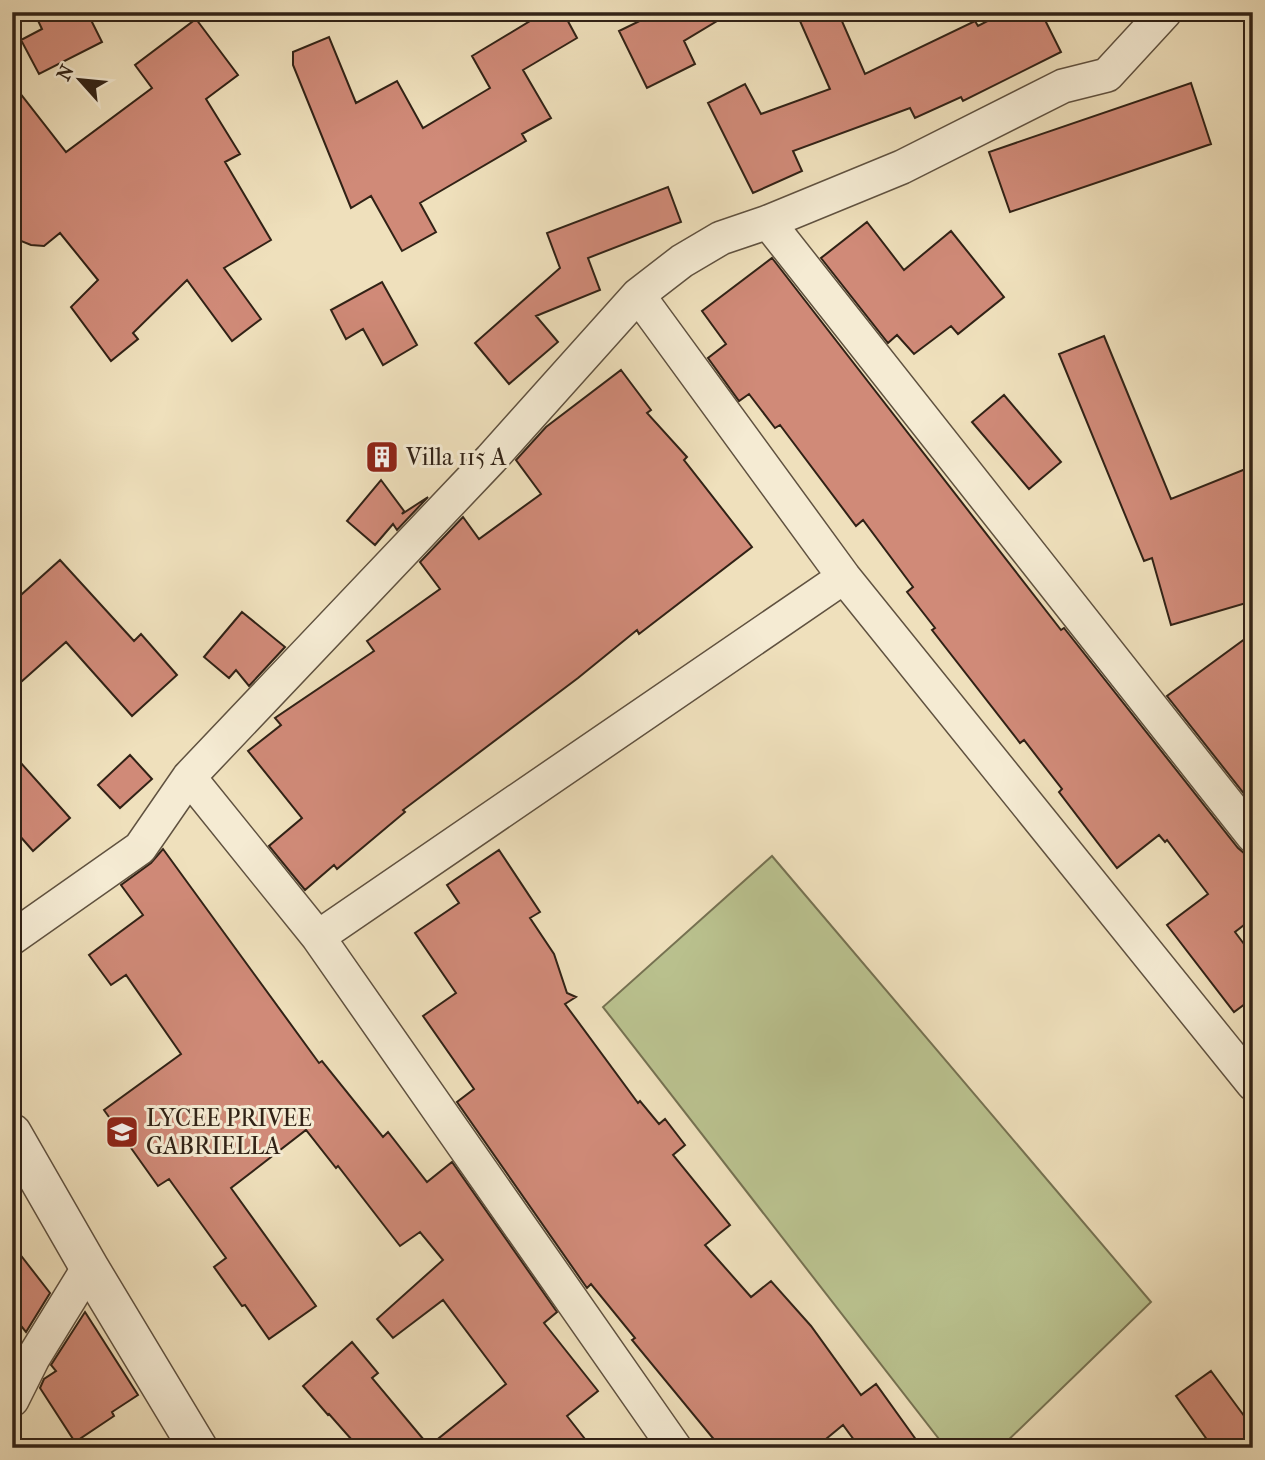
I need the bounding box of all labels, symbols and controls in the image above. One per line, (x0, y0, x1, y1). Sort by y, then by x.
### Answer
north arrow (46, 46, 116, 116)
text: N (53, 61, 79, 84)
building icon: Villa 115 A (363, 438, 401, 476)
place label: Villa 115 A (405, 443, 507, 471)
place label: LYCEE PRIVEE GABRIELLA (146, 1104, 312, 1160)
school or university icon: LYCEE PRIVEE GABRIELLA (103, 1113, 141, 1151)

